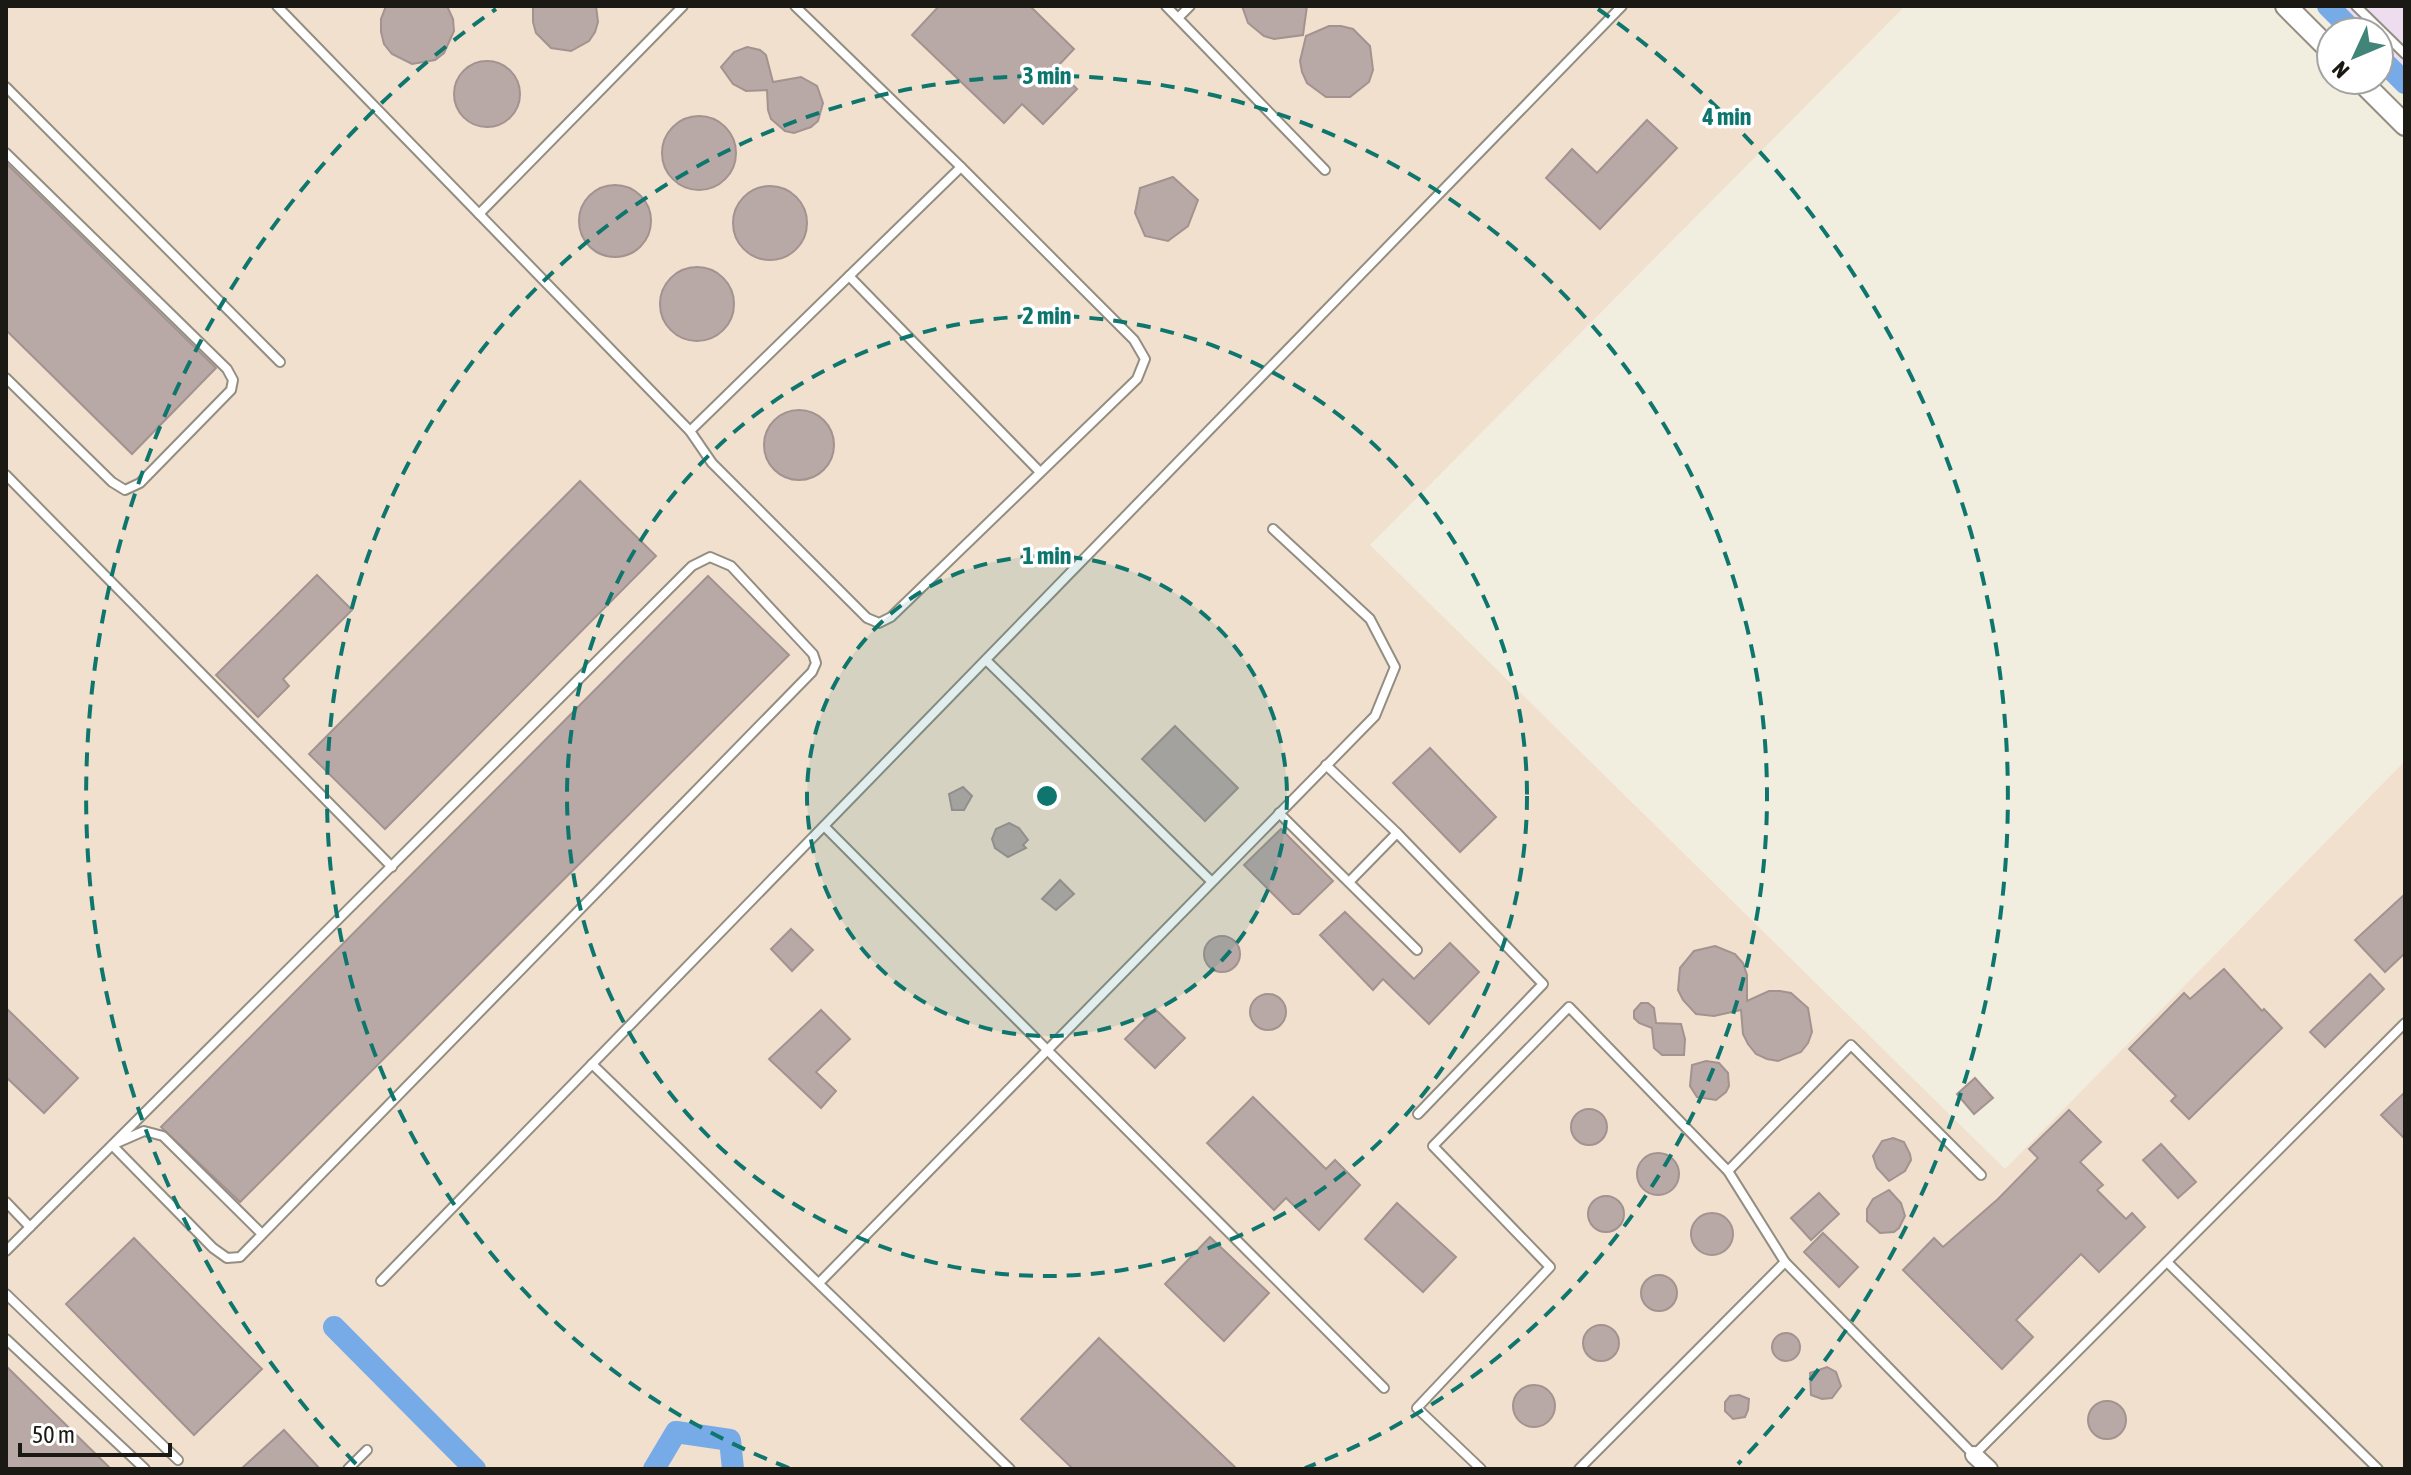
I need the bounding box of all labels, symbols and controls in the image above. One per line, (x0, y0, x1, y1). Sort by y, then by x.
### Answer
north arrow (2315, 16, 2395, 96)
text: N (2327, 56, 2354, 84)
text: 3 min (1022, 62, 1072, 89)
text: 4 min (1701, 103, 1752, 130)
text: 2 min (1022, 302, 1072, 329)
text: 1 min (1022, 542, 1072, 569)
centre of rings (1033, 782, 1061, 810)
scale bar (20, 1407, 170, 1457)
text: 50 m (32, 1421, 75, 1448)

